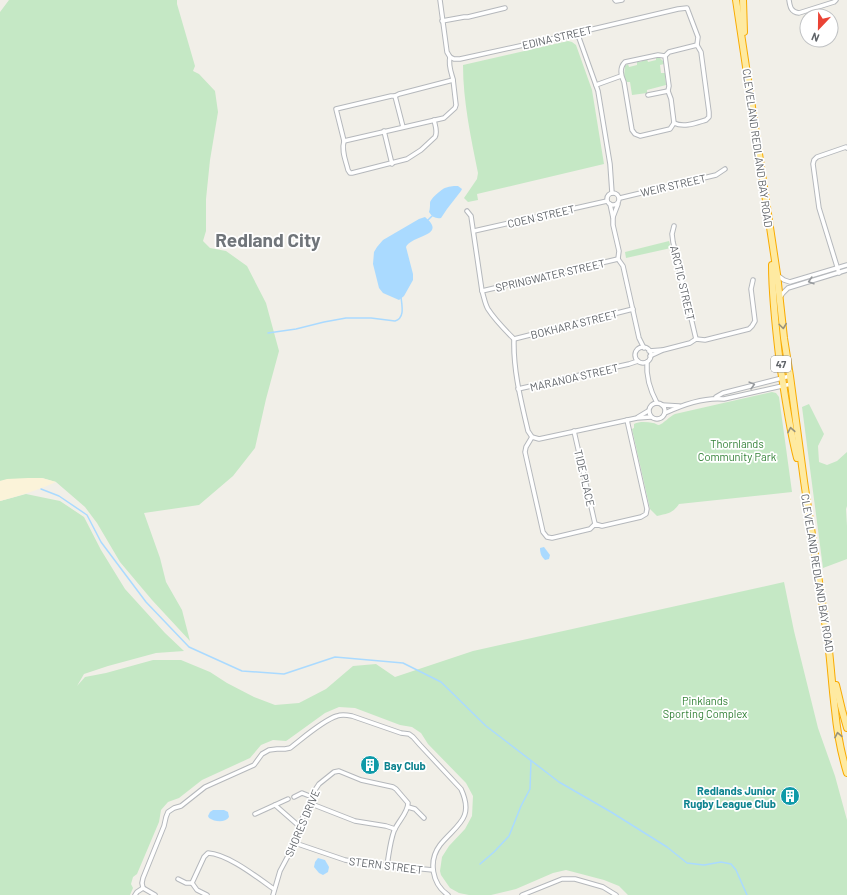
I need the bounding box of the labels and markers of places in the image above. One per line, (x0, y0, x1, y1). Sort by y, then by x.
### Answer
building icon: Bay Club (359, 754, 381, 776)
place label: Bay Club (384, 759, 426, 772)
place label: Redlands Junior Rugby League Club (683, 784, 777, 810)
building icon: Redlands Junior Rugby League Club (779, 785, 801, 807)

